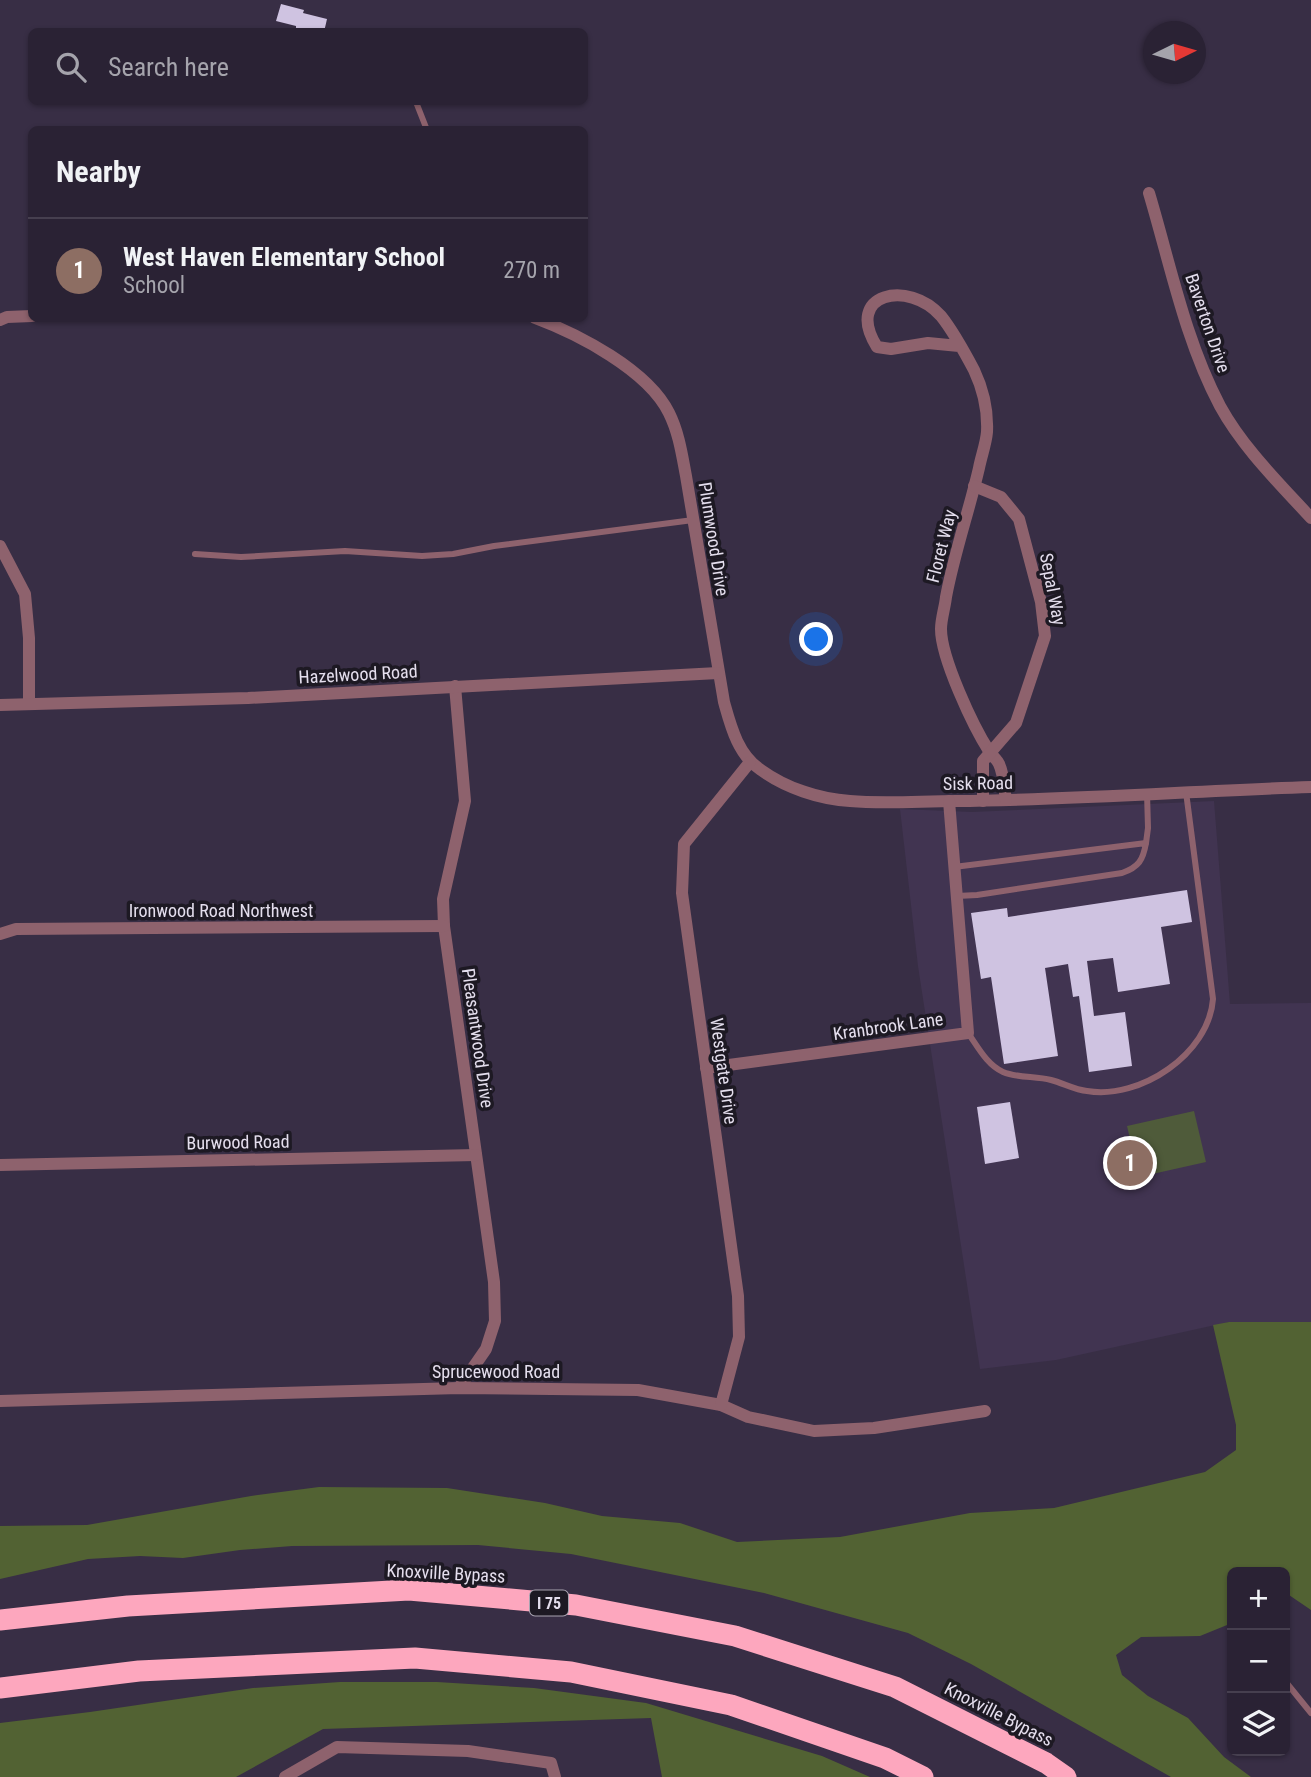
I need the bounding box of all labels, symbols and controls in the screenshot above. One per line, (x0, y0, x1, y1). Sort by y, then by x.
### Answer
north arrow (1143, 21, 1206, 84)
search box (28, 28, 588, 105)
icon: search (52, 48, 90, 86)
text: Search here (108, 52, 229, 82)
text: Nearby (56, 154, 141, 189)
text: West Haven Elementary School (123, 242, 445, 272)
text: 1 (73, 257, 85, 284)
text: 270 m (503, 257, 560, 284)
street label: Baverton Drive (1181, 271, 1235, 375)
text: School (123, 272, 185, 299)
street label: Plumwood Drive (695, 481, 733, 597)
street label: Floret Way (922, 507, 960, 585)
street label: Sepal Way (1036, 551, 1070, 627)
your location (799, 622, 833, 656)
street label: Hazelwood Road (298, 660, 418, 688)
street label: Sisk Road (943, 772, 1013, 794)
street label: Ironwood Road Northwest (129, 900, 313, 921)
street label: Pleasantwood Drive (458, 967, 498, 1109)
street label: Kranbrook Lane (832, 1008, 944, 1044)
street label: Westgate Drive (706, 1017, 742, 1125)
street label: Burwood Road (186, 1131, 290, 1153)
pin: 1 (1107, 1137, 1153, 1189)
street label: Sprucewood Road (432, 1361, 560, 1382)
street label: Knoxville Bypass (386, 1559, 506, 1587)
map controls (1227, 1567, 1290, 1756)
button: + (1227, 1567, 1290, 1630)
road number: I 75 (530, 1590, 568, 1616)
button: − (1227, 1630, 1290, 1693)
street label: Knoxville Bypass (941, 1678, 1057, 1750)
button: layers (1227, 1693, 1290, 1756)

